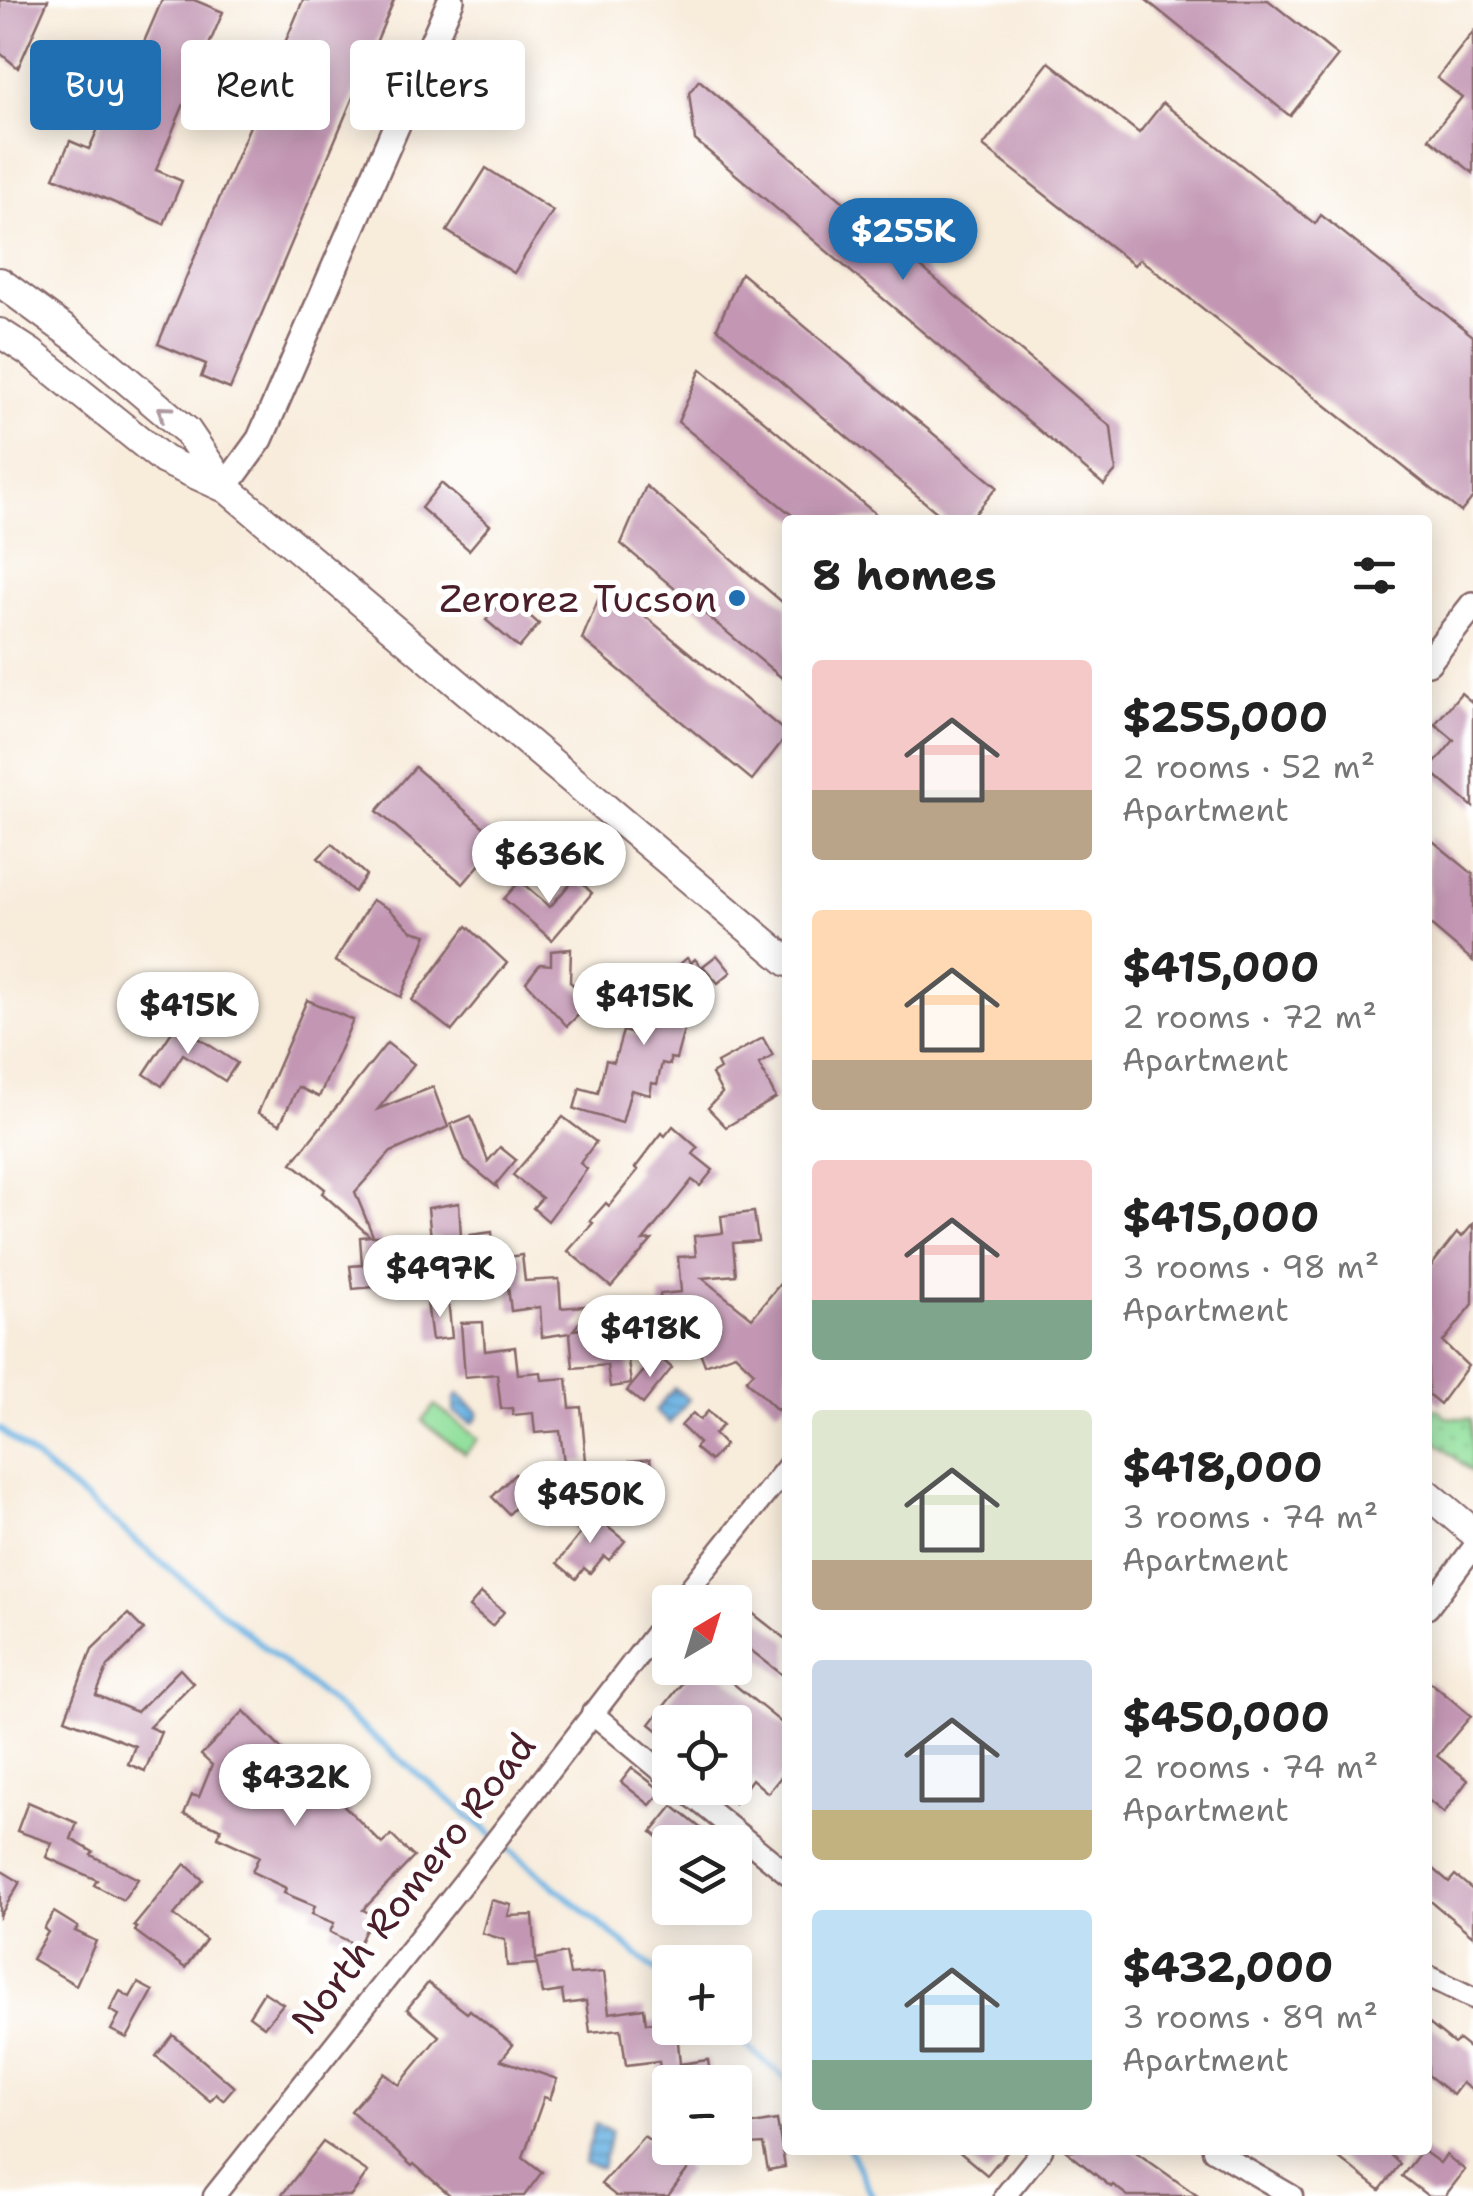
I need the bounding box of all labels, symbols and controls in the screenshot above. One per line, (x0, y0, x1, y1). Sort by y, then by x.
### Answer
chip: Buy (30, 40, 161, 130)
chip: Rent (181, 40, 330, 130)
chip: Filters (350, 40, 525, 130)
pin: $255K (833, 198, 973, 283)
text: $255K (850, 209, 956, 252)
one-way arrow (157, 405, 176, 423)
text: 8 homes (812, 547, 997, 603)
icon: filters (1347, 548, 1402, 603)
place label: Zerorez Tucson (439, 573, 717, 624)
marker: Zerorez Tucson (726, 587, 748, 609)
text: $255,000 (1122, 689, 1328, 745)
icon: home (892, 700, 1012, 820)
text: 2 rooms · 52 m² (1122, 745, 1375, 788)
text: Apartment (1122, 788, 1289, 831)
pin: $636K (479, 821, 619, 906)
text: $636K (494, 832, 604, 875)
text: $415,000 (1122, 939, 1319, 995)
icon: home (892, 950, 1012, 1070)
pin: $415K (574, 963, 714, 1048)
pin: $415K (118, 972, 258, 1057)
text: $415K (595, 974, 693, 1017)
text: $415K (139, 983, 237, 1026)
text: 2 rooms · 72 m² (1122, 995, 1377, 1038)
text: Apartment (1122, 1038, 1289, 1081)
text: $415,000 (1122, 1189, 1319, 1245)
icon: home (892, 1200, 1012, 1320)
pin: $497K (370, 1235, 510, 1320)
text: 3 rooms · 98 m² (1122, 1245, 1379, 1288)
text: $497K (385, 1246, 495, 1289)
text: Apartment (1122, 1288, 1289, 1331)
pin: $418K (580, 1295, 720, 1380)
text: $418K (600, 1306, 700, 1349)
text: $418,000 (1122, 1439, 1323, 1495)
icon: home (892, 1450, 1012, 1570)
pin: $450K (520, 1461, 660, 1546)
text: $450K (536, 1472, 644, 1515)
text: 3 rooms · 74 m² (1122, 1495, 1378, 1538)
text: Apartment (1122, 1538, 1289, 1581)
north arrow (652, 1585, 752, 1685)
map controls (652, 1585, 752, 2165)
text: $450,000 (1122, 1689, 1330, 1745)
icon: home (892, 1700, 1012, 1820)
button: locate (652, 1705, 752, 1805)
street label: North Romero Road (279, 1722, 547, 2044)
pin: $432K (225, 1744, 365, 1829)
text: 2 rooms · 74 m² (1122, 1745, 1378, 1788)
text: $432K (241, 1755, 349, 1798)
text: Apartment (1122, 1788, 1289, 1831)
button: layers (652, 1825, 752, 1925)
text: $432,000 (1122, 1939, 1333, 1995)
button: + (652, 1945, 752, 2045)
icon: home (892, 1950, 1012, 2070)
text: 3 rooms · 89 m² (1122, 1995, 1378, 2038)
text: Apartment (1122, 2038, 1289, 2081)
button: − (652, 2065, 752, 2165)

